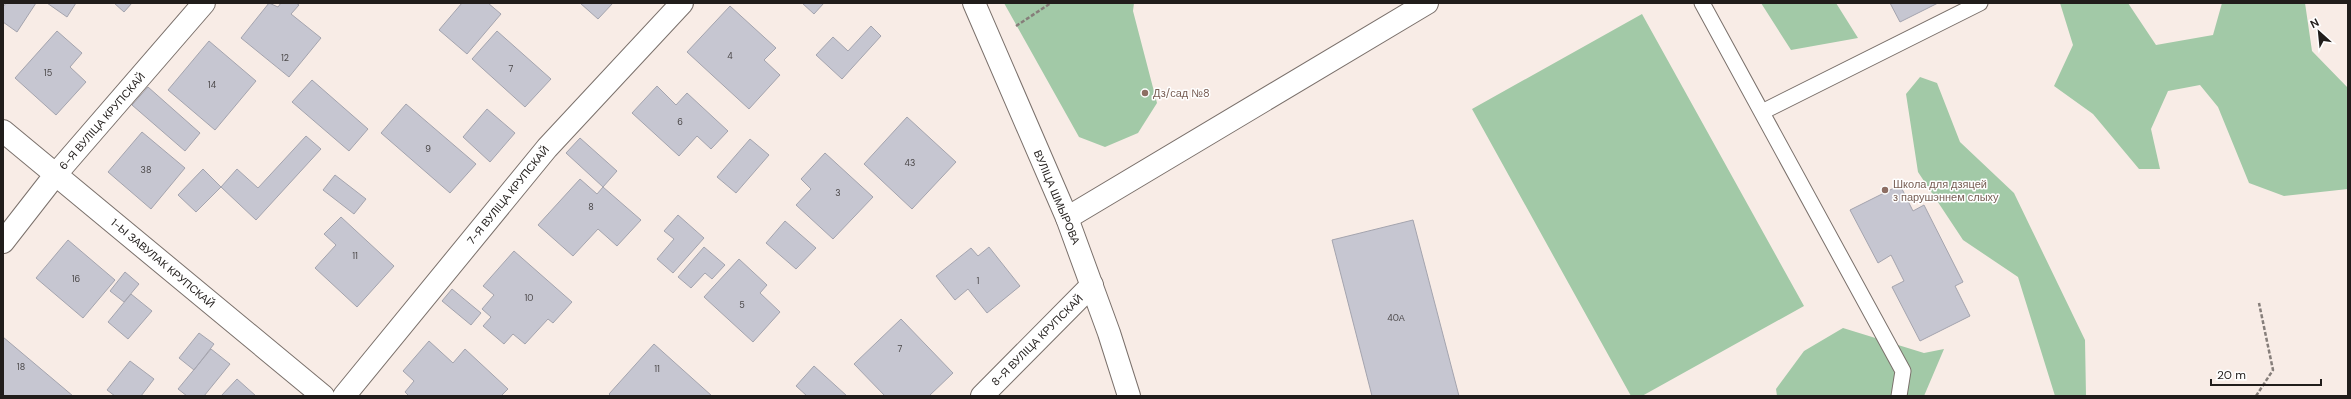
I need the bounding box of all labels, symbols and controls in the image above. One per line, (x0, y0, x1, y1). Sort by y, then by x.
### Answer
north arrow (2299, 12, 2339, 52)
text: N (2308, 15, 2321, 31)
house number: 4 (727, 50, 733, 62)
house number: 12 (281, 52, 289, 64)
house number: 7 (509, 63, 514, 75)
house number: 15 (44, 67, 52, 79)
street label: 6-Я ВУЛІЦА КРУПСКАЙ (56, 70, 148, 172)
house number: 14 (208, 79, 217, 91)
place label: Дз/сад №8 (1153, 86, 1210, 100)
marker: Дз/сад №8 (1140, 88, 1150, 98)
house number: 6 (677, 116, 683, 128)
house number: 9 (425, 143, 431, 155)
street label: 7-Я ВУЛІЦА КРУПСКАЙ (464, 143, 552, 247)
street label: ВУЛІЦА ШМЫРОВА (1031, 148, 1083, 247)
house number: 43 (905, 157, 915, 169)
house number: 38 (141, 164, 151, 176)
place label: Школа для дзяцей з парушэннем слыху (1893, 177, 1999, 204)
marker: Школа для дзяцей з парушэннем слыху (1880, 185, 1890, 195)
house number: 3 (835, 187, 841, 199)
house number: 8 (588, 201, 594, 213)
street label: 1-Ы ЗАВУЛАК КРУПСКАЙ (108, 215, 218, 311)
house number: 11 (352, 250, 358, 262)
house number: 16 (72, 273, 81, 285)
house number: 1 (977, 275, 980, 287)
street label: 8-Я ВУЛІЦА КРУПСКАЙ (988, 291, 1086, 389)
house number: 10 (525, 292, 533, 304)
house number: 5 (739, 299, 745, 311)
house number: 40А (1387, 312, 1405, 324)
house number: 7 (898, 343, 903, 355)
house number: 18 (17, 361, 25, 373)
scale bar (2211, 361, 2321, 387)
house number: 11 (654, 363, 660, 375)
text: 20 m (2217, 367, 2246, 383)

